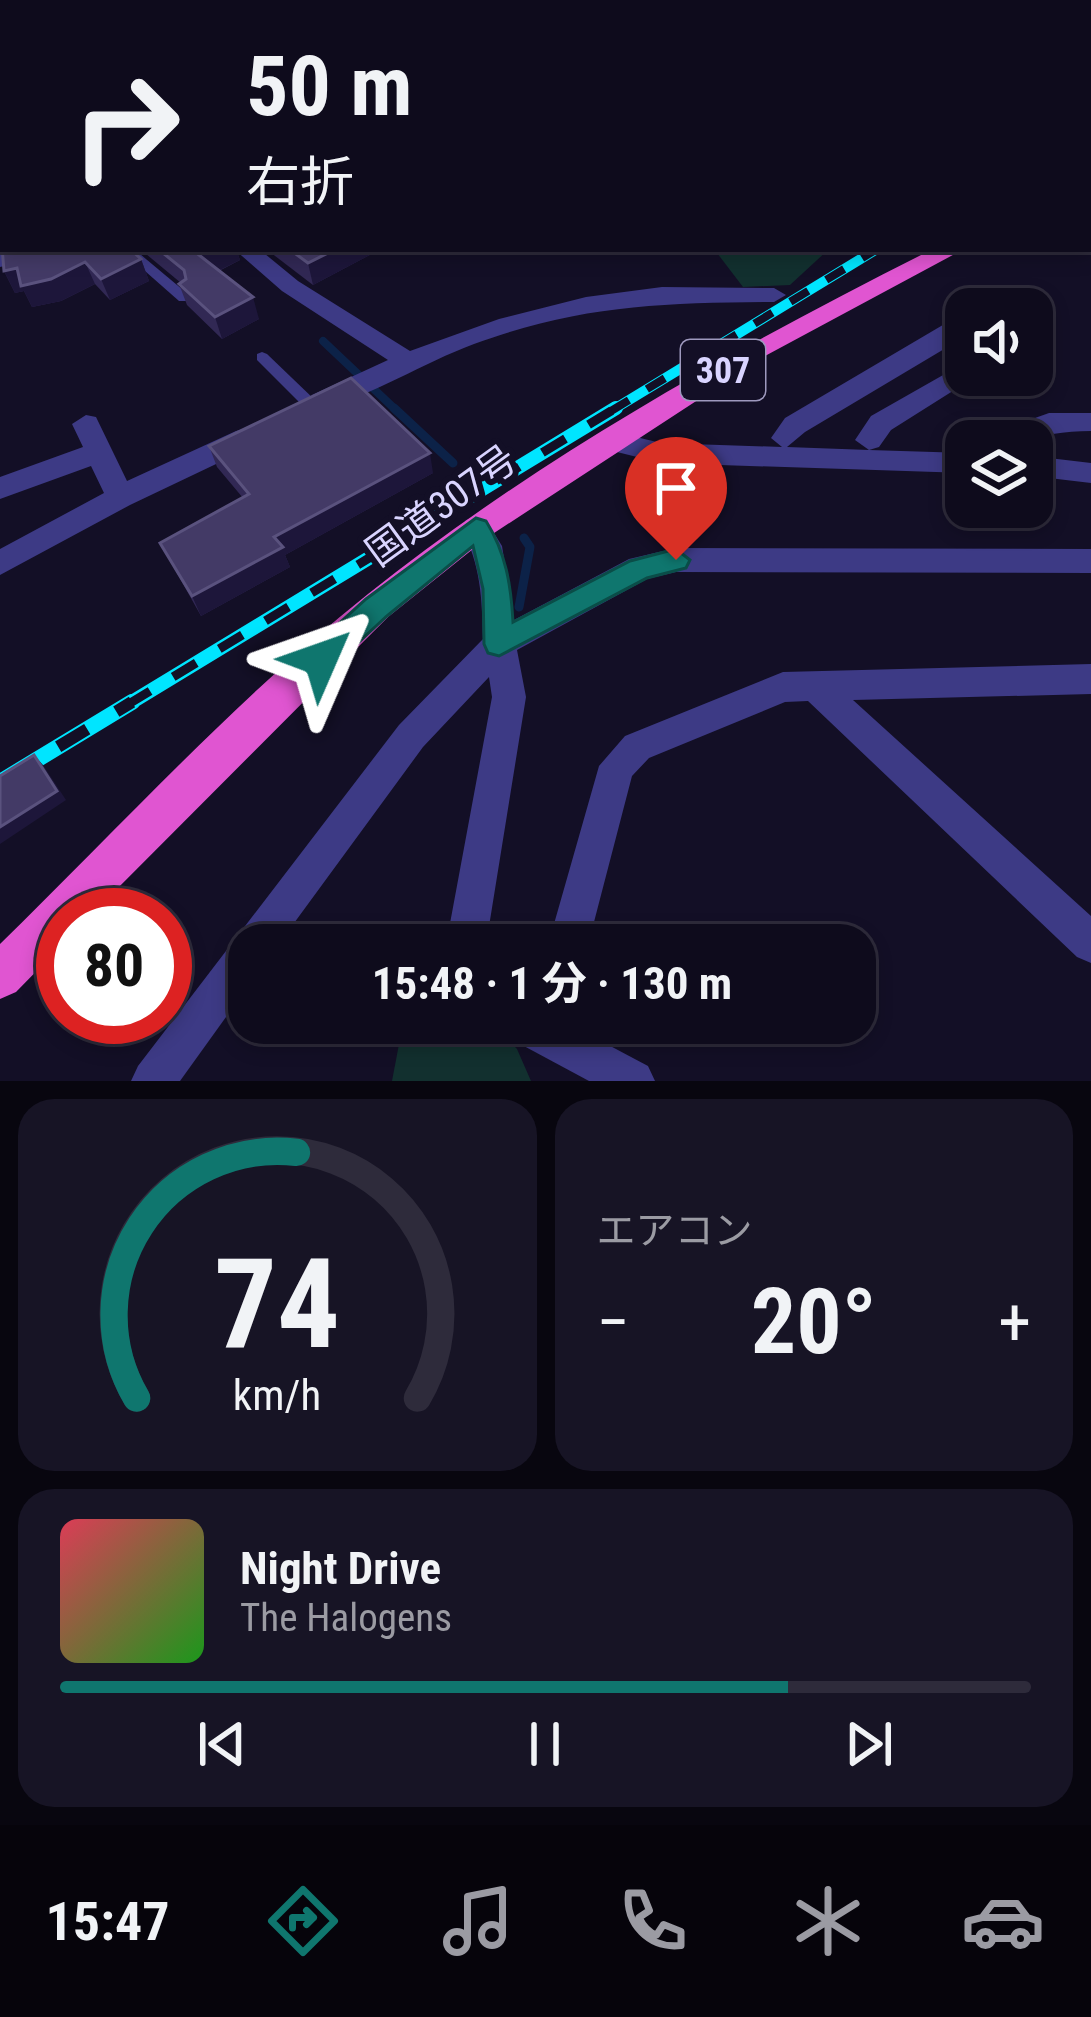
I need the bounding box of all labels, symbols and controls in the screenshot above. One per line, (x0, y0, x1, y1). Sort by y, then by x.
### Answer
text: 50 m (246, 37, 413, 136)
icon: right (48, 48, 204, 204)
text: 右折 (246, 151, 354, 214)
map controls (945, 288, 1053, 528)
button: sound (945, 288, 1053, 396)
road number: 307 (681, 340, 765, 400)
button: layers (945, 420, 1053, 528)
street label: 国道307号 (357, 436, 526, 576)
pin (625, 437, 727, 560)
icon: arrive (643, 455, 709, 521)
position arrow (258, 596, 384, 722)
speed limit sign: 80 (36, 888, 192, 1044)
text: 15:48 · 1 分 · 130 m (372, 957, 732, 1010)
text: エアコン (597, 1208, 753, 1254)
text: 74 (214, 1231, 340, 1377)
text: 20° (751, 1270, 877, 1375)
text: − (597, 1284, 630, 1361)
text: + (998, 1284, 1031, 1361)
text: km/h (233, 1370, 321, 1420)
text: Night Drive (240, 1542, 441, 1595)
text: The Halogens (240, 1595, 452, 1641)
icon: previous (189, 1711, 255, 1777)
icon: pause (512, 1711, 578, 1777)
icon: next (836, 1711, 902, 1777)
icon: directions (261, 1879, 345, 1963)
icon: music (436, 1879, 520, 1963)
icon: phone (611, 1879, 695, 1963)
icon: climate (786, 1879, 870, 1963)
icon: car (961, 1879, 1045, 1963)
text: 15:47 (46, 1890, 170, 1953)

